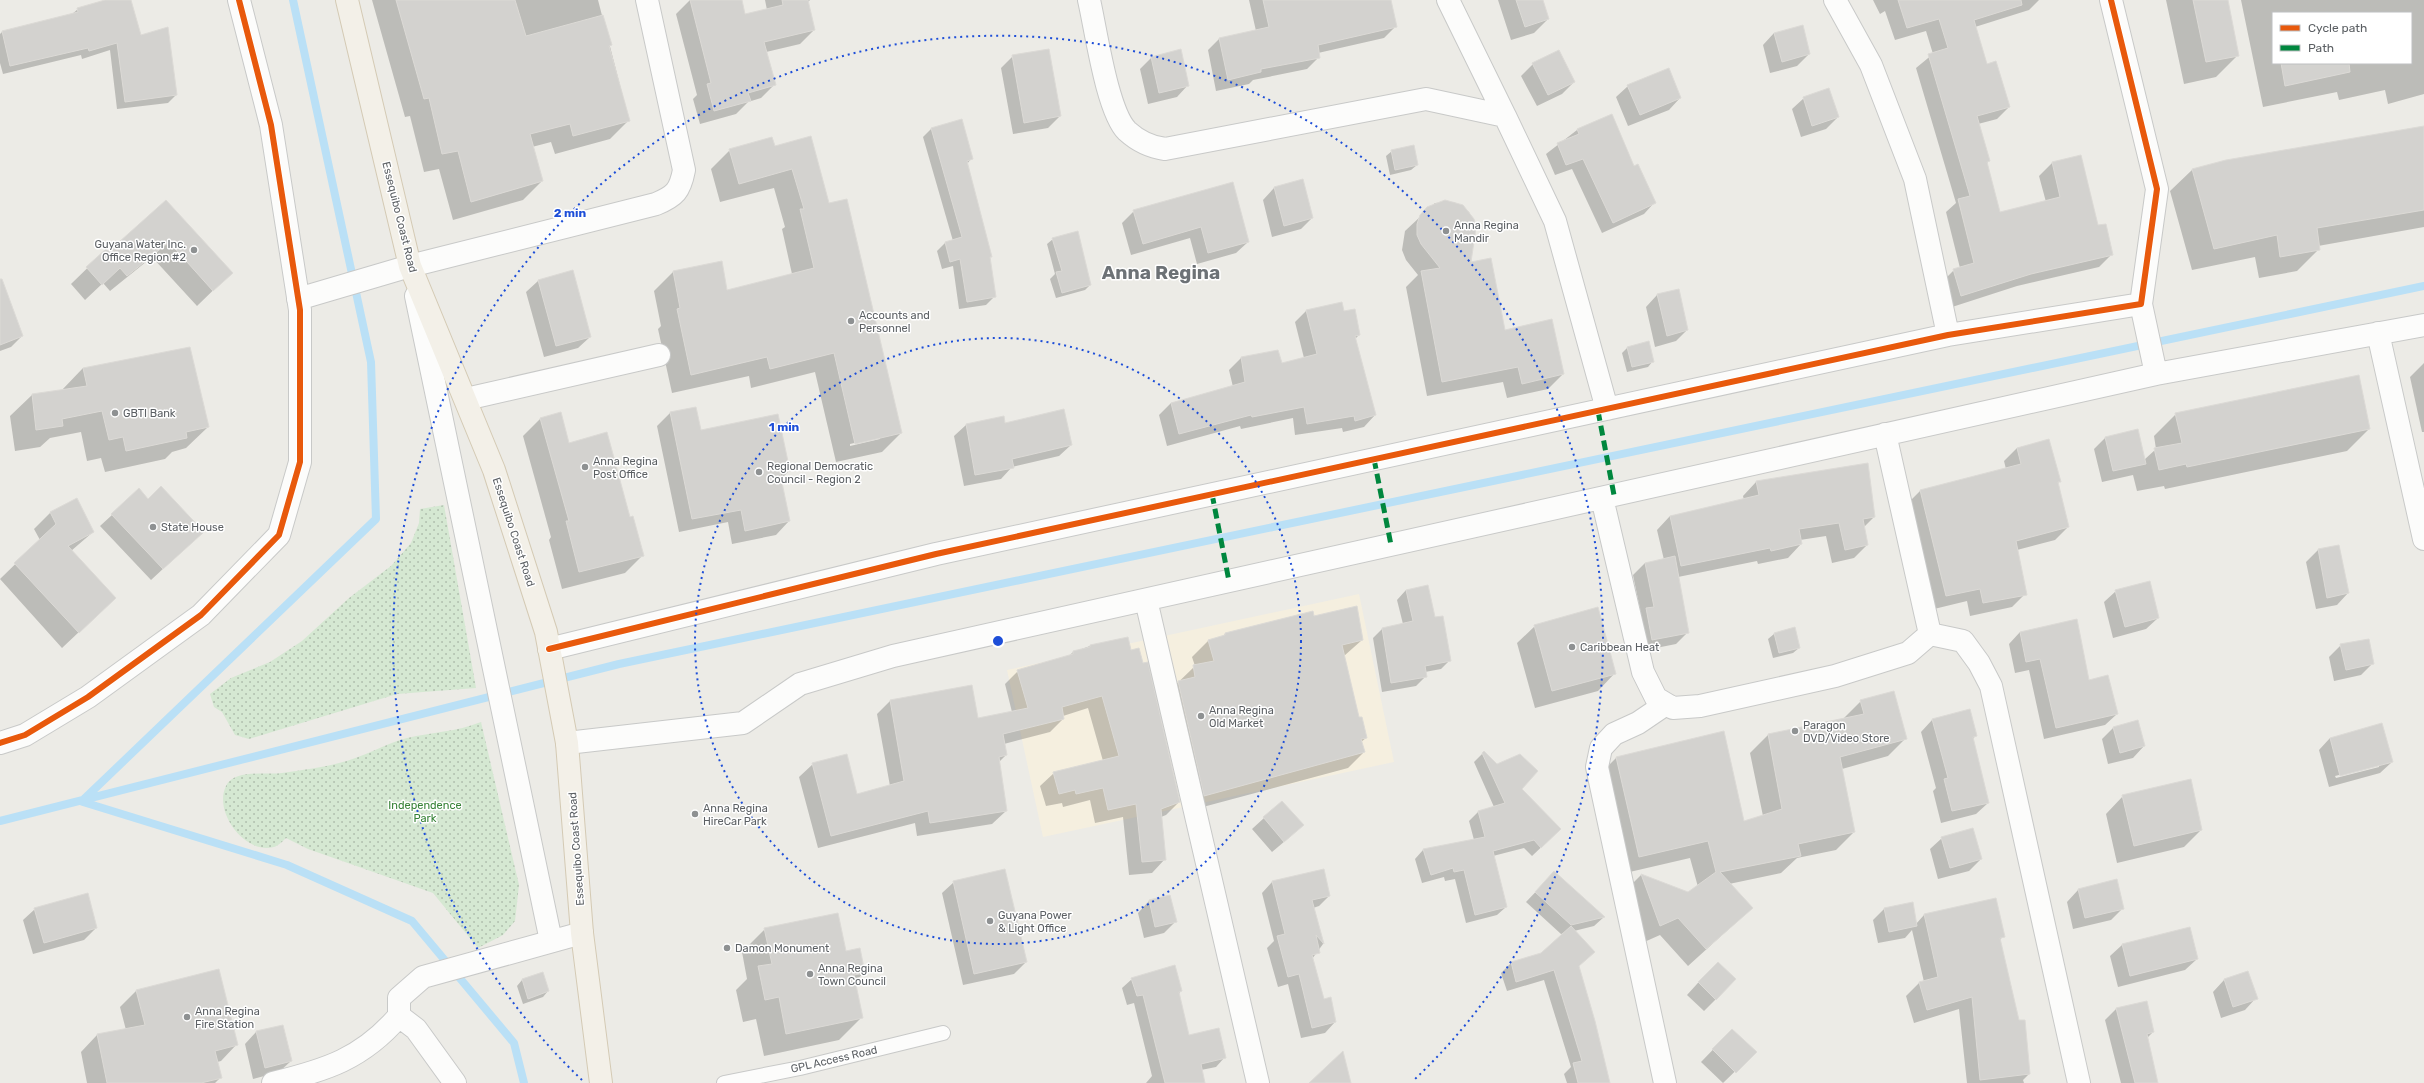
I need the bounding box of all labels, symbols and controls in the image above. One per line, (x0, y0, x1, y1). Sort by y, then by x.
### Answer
legend (2272, 12, 2412, 64)
text: Cycle path (2308, 21, 2367, 35)
text: Path (2308, 41, 2334, 55)
street label: Essequibo Coast Road (379, 160, 420, 274)
text: 2 min (554, 206, 587, 220)
place label: Anna Regina Mandir (1454, 219, 1519, 245)
marker: Anna Regina Mandir (1441, 226, 1451, 236)
place label: Guyana Water Inc. Office Region #2 (95, 238, 186, 264)
marker: Guyana Water Inc. Office Region #2 (189, 245, 199, 255)
district label: Anna Regina (1102, 261, 1220, 284)
place label: Accounts and Personnel (859, 309, 930, 335)
marker: Accounts and Personnel (846, 316, 856, 326)
place label: GBTI Bank (123, 407, 176, 420)
marker: GBTI Bank (110, 408, 120, 418)
text: 1 min (769, 420, 800, 434)
place label: Anna Regina Post Office (593, 455, 658, 481)
place label: Regional Democratic Council - Region 2 (767, 460, 873, 486)
marker: Anna Regina Post Office (580, 462, 590, 472)
marker: Regional Democratic Council - Region 2 (754, 467, 764, 477)
street label: Essequibo Coast Road (490, 476, 537, 588)
place label: State House (161, 521, 224, 534)
marker: State House (148, 522, 158, 532)
centre of rings (991, 634, 1005, 648)
place label: Caribbean Heat (1580, 641, 1660, 654)
marker: Caribbean Heat (1567, 642, 1577, 652)
place label: Anna Regina Old Market (1209, 704, 1274, 730)
marker: Anna Regina Old Market (1196, 711, 1206, 721)
place label: Paragon DVD/Video Store (1803, 719, 1889, 745)
marker: Paragon DVD/Video Store (1790, 726, 1800, 736)
street label: Essequibo Coast Road (566, 792, 587, 906)
park label: Independence Park (388, 799, 462, 825)
place label: Anna Regina HireCar Park (703, 802, 768, 828)
marker: Anna Regina HireCar Park (690, 809, 700, 819)
place label: Guyana Power & Light Office (998, 909, 1072, 935)
marker: Guyana Power & Light Office (985, 916, 995, 926)
place label: Damon Monument (735, 942, 830, 955)
marker: Damon Monument (722, 943, 732, 953)
place label: Anna Regina Town Council (818, 962, 886, 988)
marker: Anna Regina Town Council (805, 969, 815, 979)
place label: Anna Regina Fire Station (195, 1005, 260, 1031)
marker: Anna Regina Fire Station (182, 1012, 192, 1022)
street label: GPL Access Road (790, 1043, 879, 1076)

